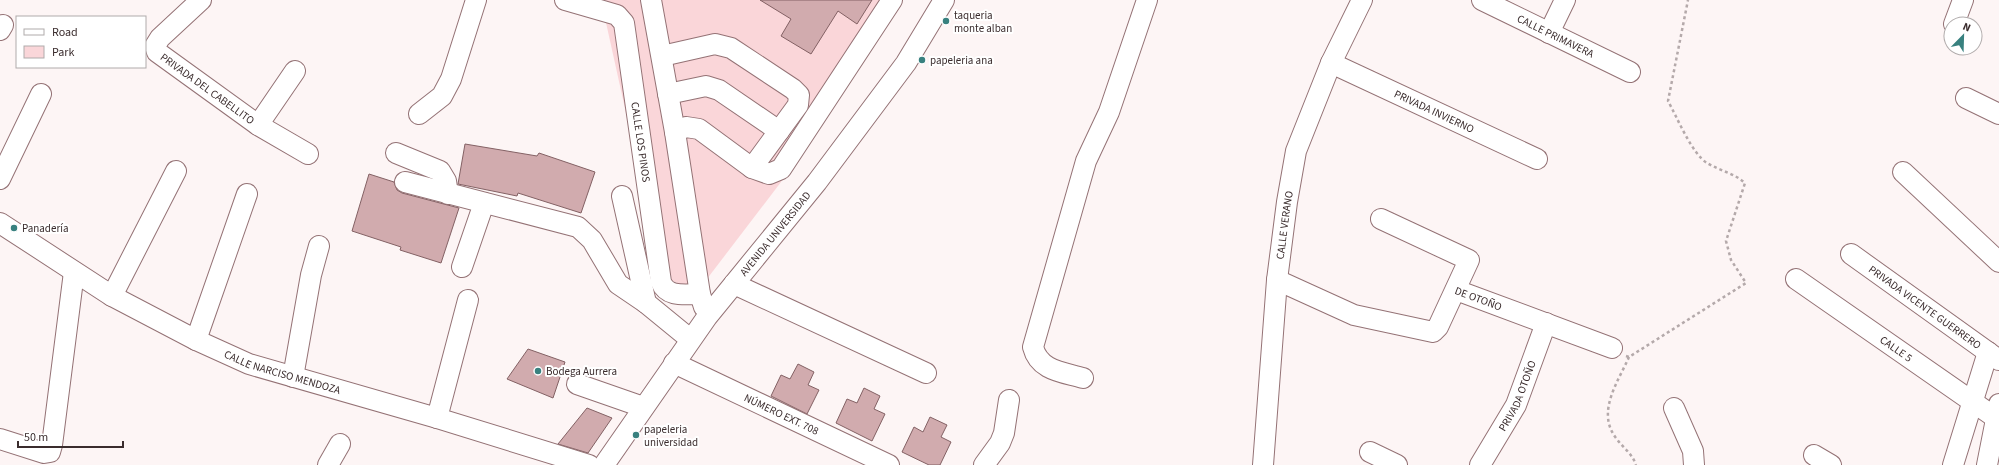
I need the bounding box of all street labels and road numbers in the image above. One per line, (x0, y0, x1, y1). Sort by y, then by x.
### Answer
street label: CALLE PRIMAVERA (1515, 11, 1597, 61)
street label: PRIVADA DEL CABELLITO (157, 50, 257, 128)
street label: PRIVADA INVIERNO (1392, 86, 1477, 137)
street label: CALLE LOS PINOS (627, 101, 654, 183)
street label: AVENIDA UNIVERSIDAD (736, 188, 815, 279)
street label: CALLE VERANO (1273, 190, 1297, 260)
street label: PRIVADA VICENTE GUERRERO (1865, 262, 1984, 353)
street label: DE OTOÑO (1453, 283, 1504, 314)
street label: CALLE 5 (1877, 332, 1915, 366)
street label: CALLE NARCISO MENDOZA (222, 347, 342, 398)
street label: PRIVADA OTOÑO (1495, 358, 1540, 434)
street label: NÚMERO EXT. 708 (741, 390, 822, 439)

